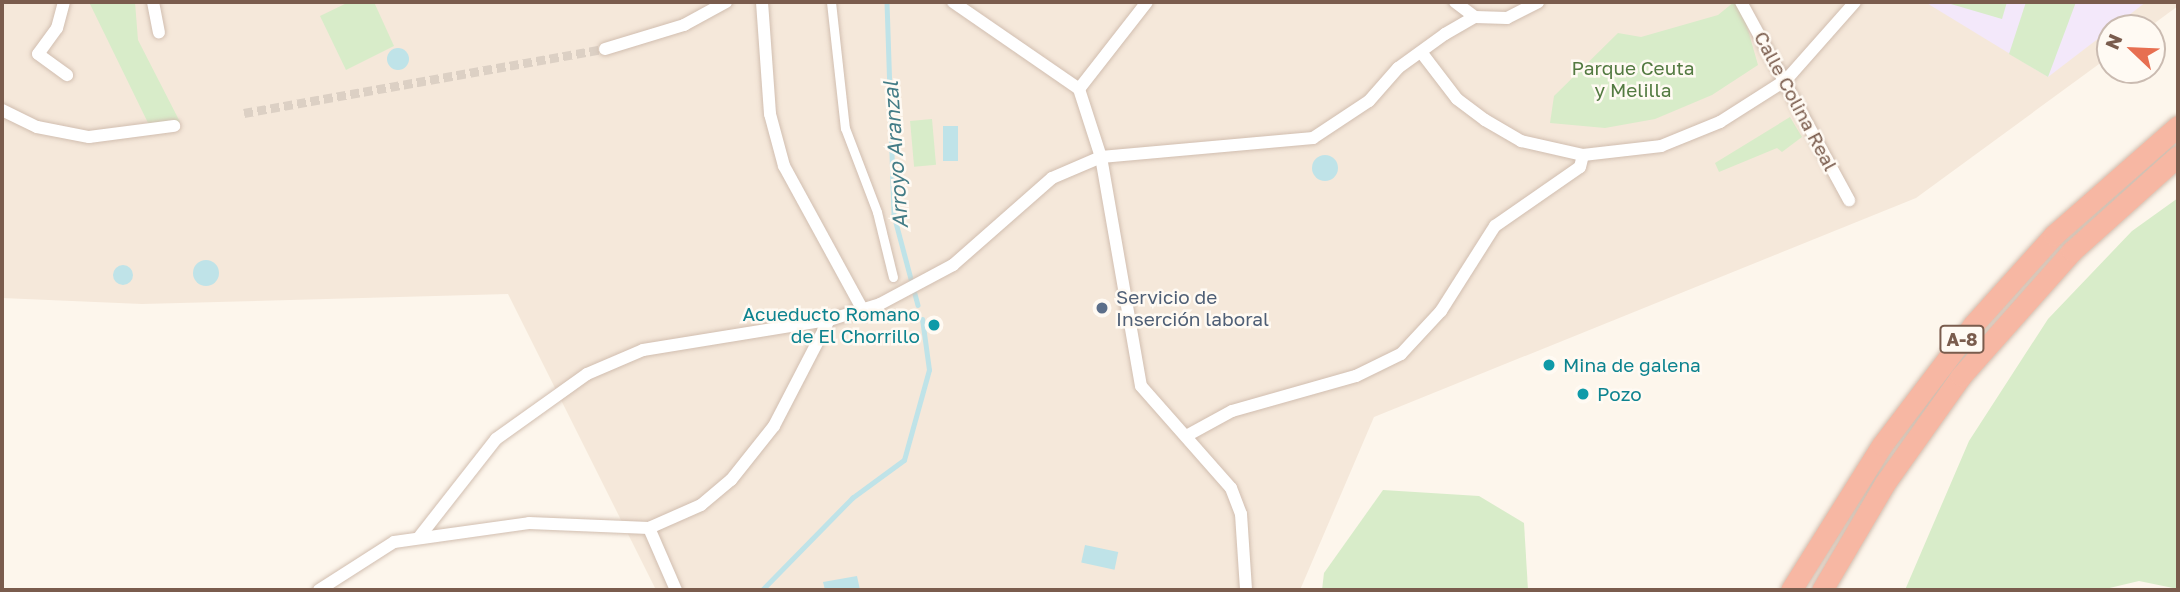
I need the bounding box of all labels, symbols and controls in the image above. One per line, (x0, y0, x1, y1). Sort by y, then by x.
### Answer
north arrow (2096, 14, 2166, 84)
street label: Calle Colina Real (1750, 27, 1842, 175)
text: N (2100, 30, 2126, 53)
park label: Parque Ceuta y Melilla (1572, 57, 1694, 101)
water label: Arroyo Aranzal (877, 80, 913, 230)
place label: Servicio de Inserción laboral (1116, 286, 1269, 330)
marker: Servicio de Inserción laboral (1094, 300, 1110, 316)
place label: Acueducto Romano de El Chorrillo (743, 303, 920, 347)
marker: Acueducto Romano de El Chorrillo (926, 317, 942, 333)
road number: A-8 (1939, 324, 1985, 354)
place label: Mina de galena (1563, 354, 1701, 376)
marker: Mina de galena (1541, 357, 1557, 373)
place label: Pozo (1597, 383, 1642, 405)
marker: Pozo (1575, 386, 1591, 402)

